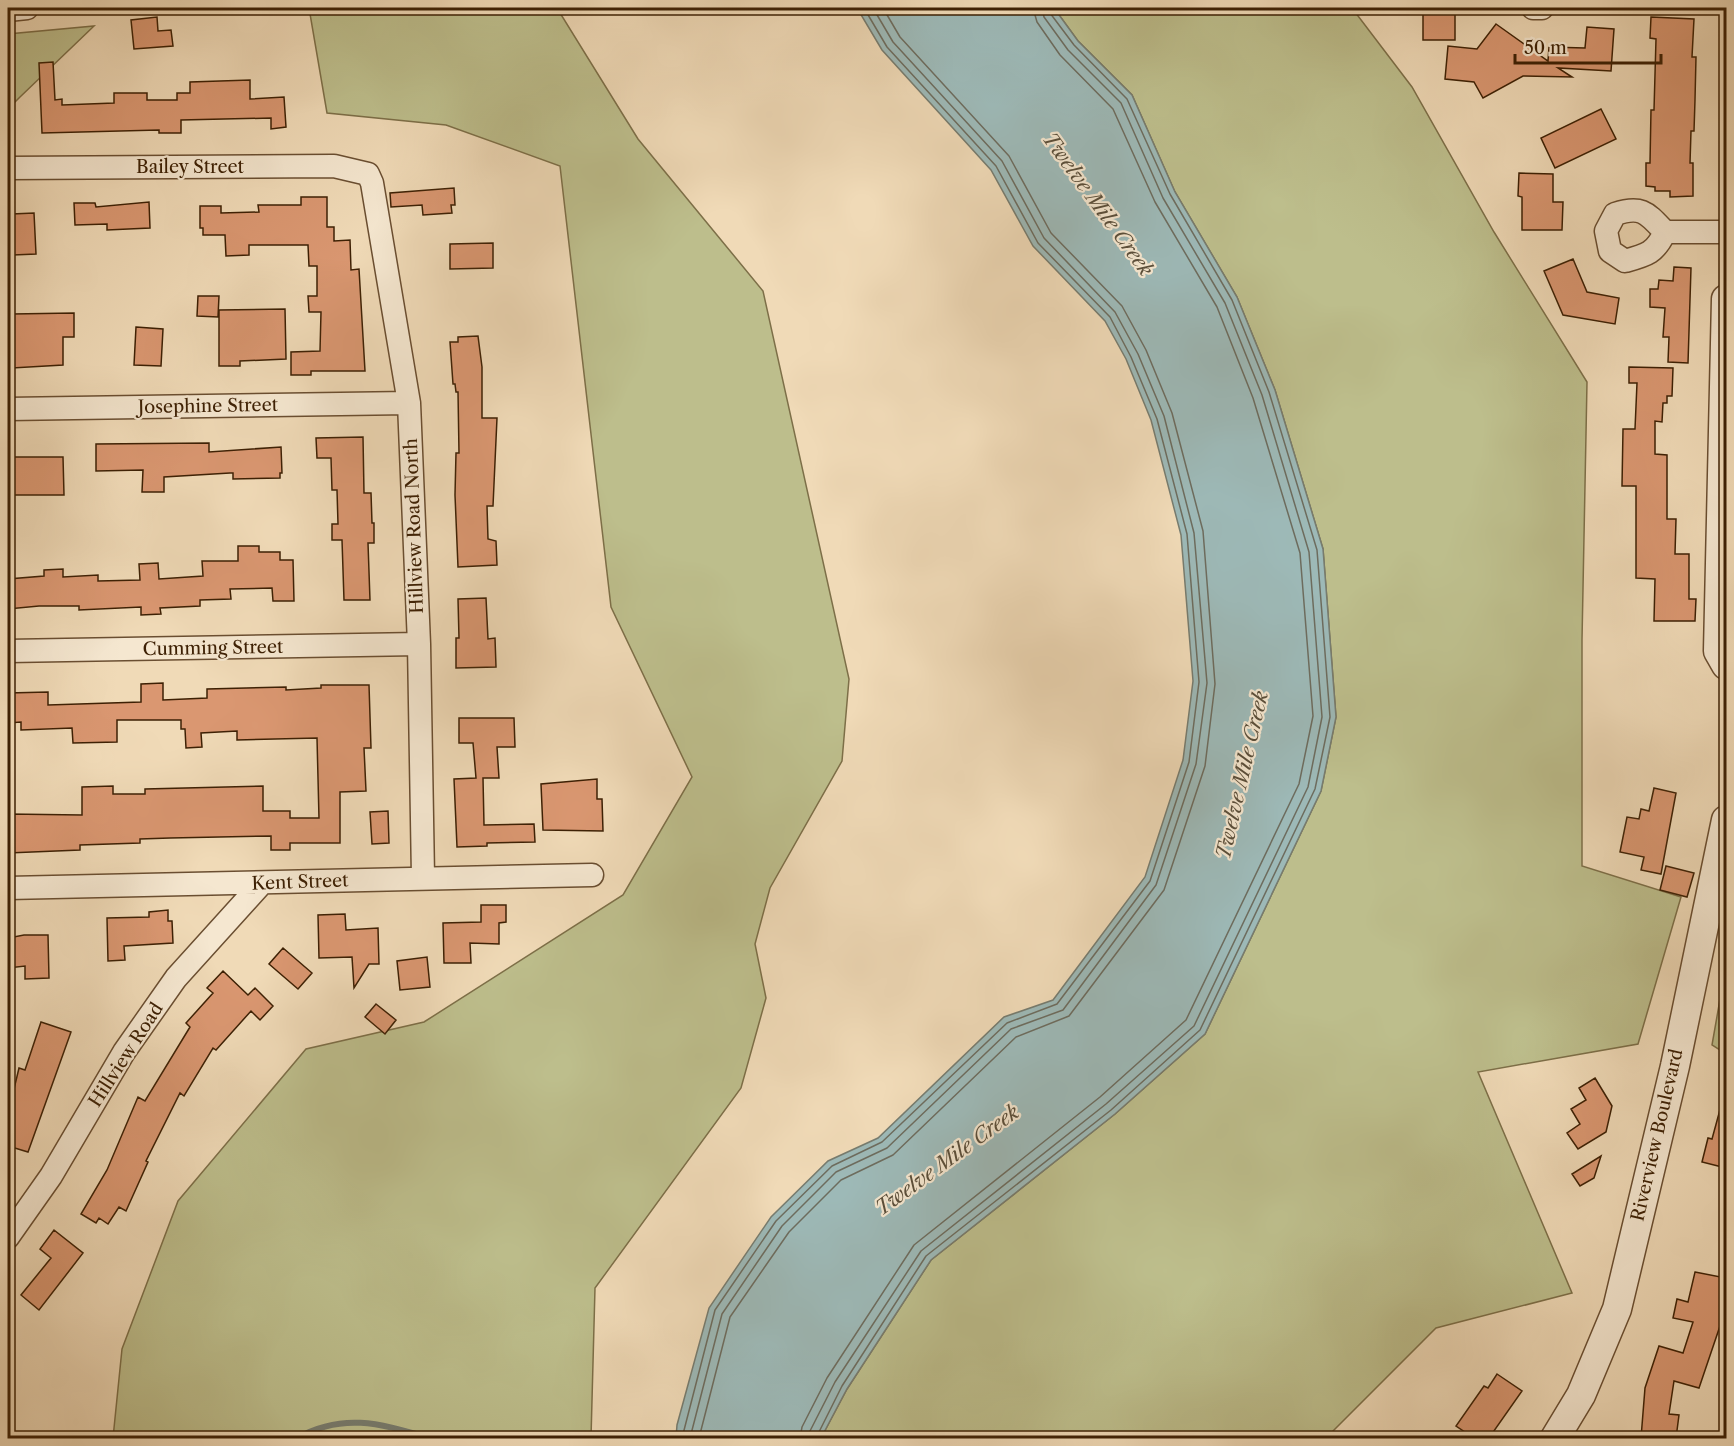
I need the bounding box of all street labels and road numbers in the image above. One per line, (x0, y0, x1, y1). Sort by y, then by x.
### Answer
street label: Bailey Street (136, 156, 245, 178)
street label: Josephine Street (135, 394, 279, 418)
street label: Hillview Road North (400, 438, 428, 614)
street label: Cumming Street (143, 636, 284, 660)
street label: Kent Street (251, 869, 350, 895)
street label: Hillview Road (84, 999, 168, 1111)
street label: Riverview Boulevard (1626, 1047, 1688, 1223)

